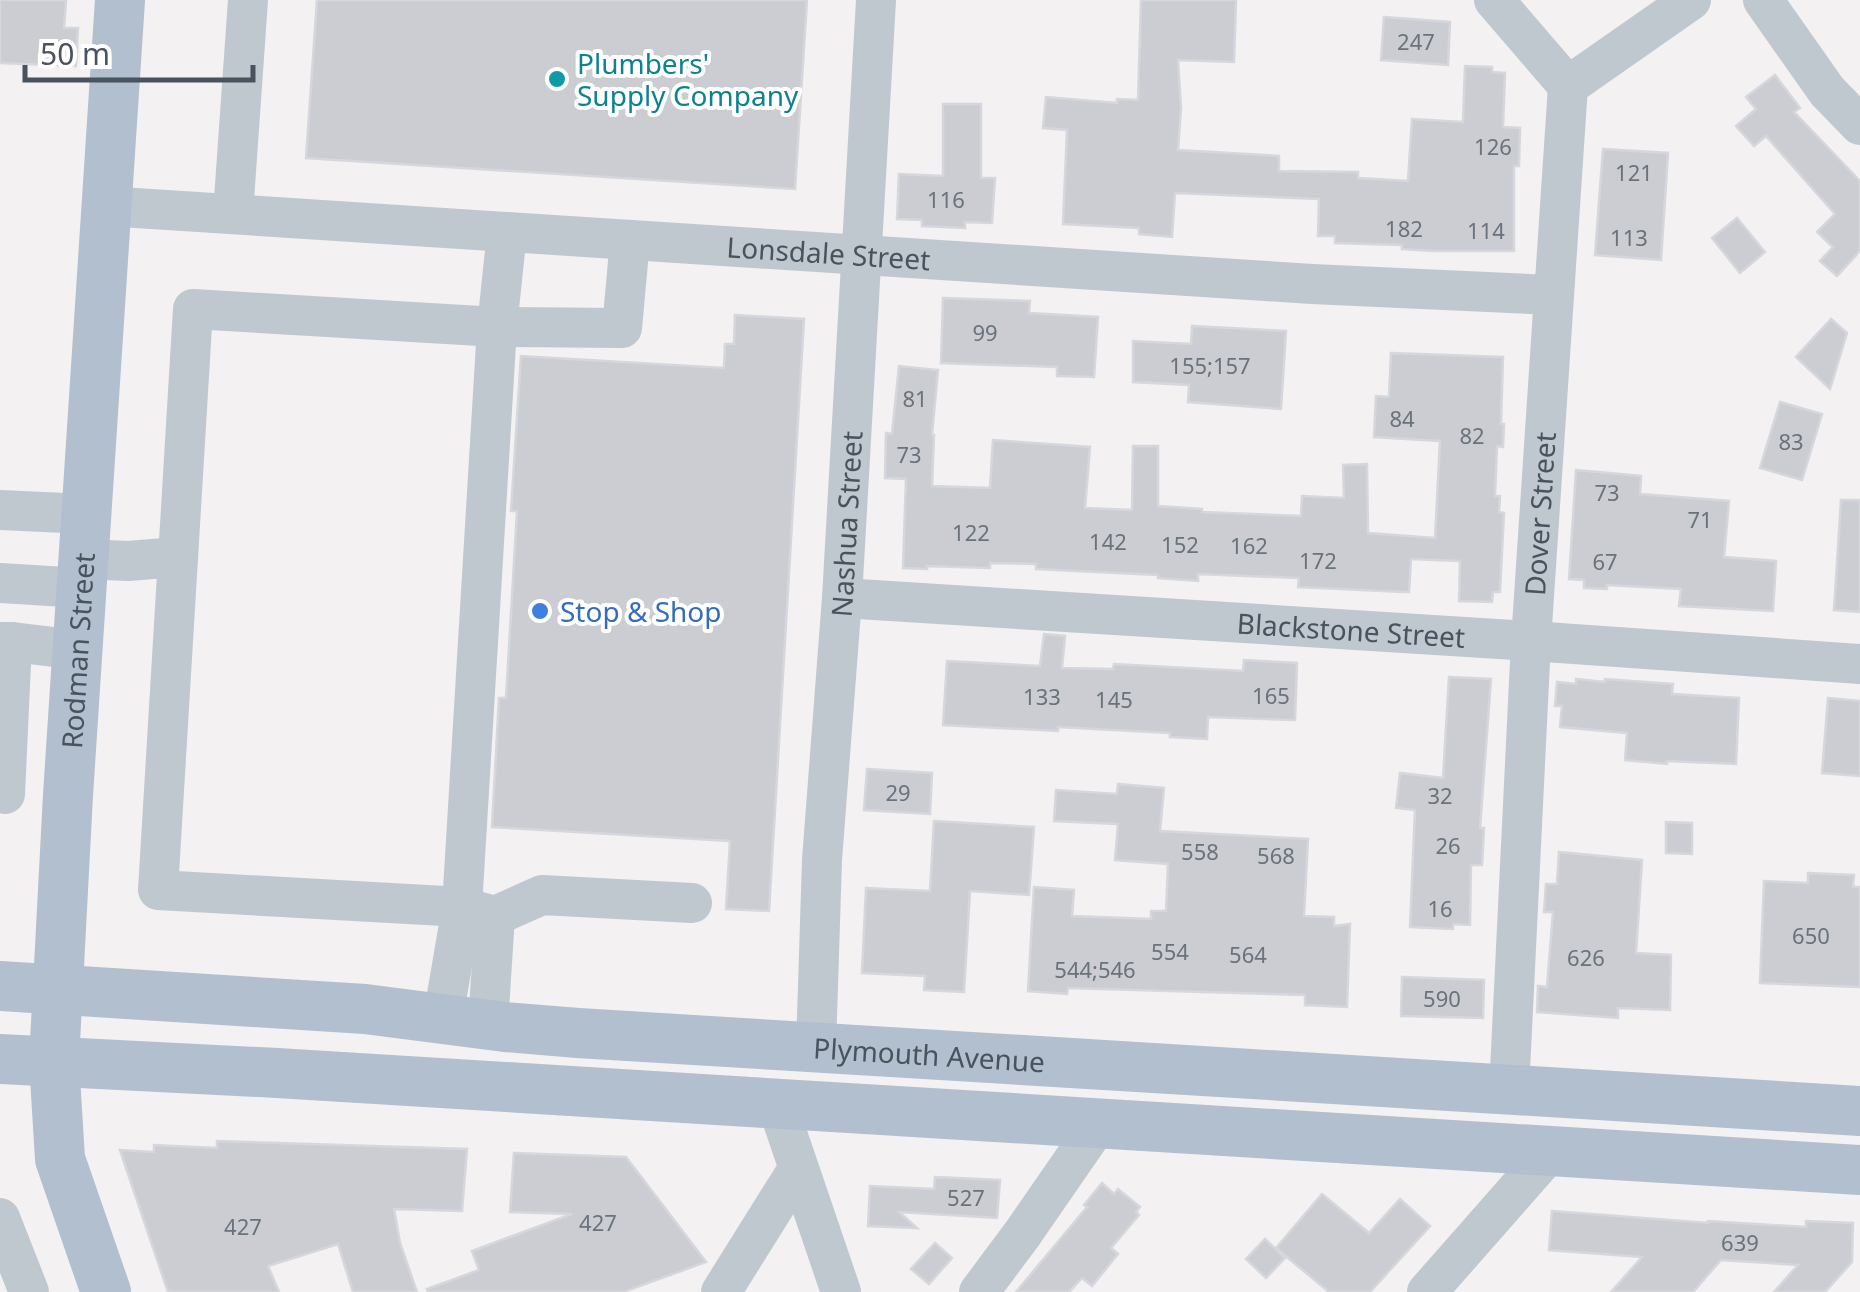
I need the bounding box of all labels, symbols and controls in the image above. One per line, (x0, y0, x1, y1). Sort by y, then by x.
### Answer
scale bar (25, 20, 252, 82)
house number: 247 (1397, 26, 1435, 56)
text: 50 m (40, 33, 110, 74)
place label: Plumbers' Supply Company (577, 44, 799, 114)
marker: Plumbers' Supply Company (546, 68, 568, 90)
house number: 126 (1474, 131, 1512, 161)
house number: 121 (1615, 157, 1653, 187)
house number: 116 (927, 184, 965, 214)
house number: 182 (1385, 213, 1423, 243)
house number: 114 (1467, 215, 1505, 245)
house number: 113 (1610, 222, 1648, 252)
street label: Lonsdale Street (726, 227, 931, 278)
house number: 99 (972, 317, 998, 347)
house number: 155;157 (1169, 350, 1251, 380)
house number: 81 (902, 383, 928, 413)
house number: 84 (1389, 403, 1415, 433)
house number: 82 (1459, 420, 1485, 450)
house number: 83 (1778, 426, 1804, 456)
street label: Nashua Street (822, 430, 870, 618)
street label: Dover Street (1515, 431, 1564, 597)
house number: 73 (896, 439, 922, 469)
house number: 73 (1594, 477, 1620, 507)
house number: 71 (1687, 504, 1713, 534)
house number: 122 (952, 517, 990, 547)
house number: 142 (1089, 526, 1127, 556)
house number: 152 (1161, 529, 1199, 559)
house number: 162 (1230, 530, 1268, 560)
house number: 172 (1299, 545, 1337, 575)
house number: 67 (1592, 546, 1618, 576)
street label: Rodman Street (52, 551, 103, 750)
place label: Stop & Shop (560, 592, 722, 630)
marker: Stop & Shop (529, 600, 551, 622)
street label: Blackstone Street (1236, 604, 1466, 656)
house number: 165 (1252, 680, 1290, 710)
house number: 133 (1023, 681, 1061, 711)
house number: 145 (1095, 684, 1133, 714)
house number: 29 (885, 777, 911, 807)
house number: 32 (1427, 780, 1453, 810)
house number: 26 (1435, 830, 1461, 860)
house number: 558 (1181, 836, 1219, 866)
house number: 568 (1257, 840, 1295, 870)
house number: 16 (1427, 893, 1453, 923)
house number: 650 (1792, 920, 1830, 950)
house number: 554 (1151, 936, 1189, 966)
house number: 564 (1229, 939, 1267, 969)
house number: 626 (1567, 942, 1605, 972)
house number: 544;546 (1054, 954, 1136, 984)
house number: 590 (1423, 983, 1461, 1013)
street label: Plymouth Avenue (812, 1028, 1046, 1080)
house number: 527 (947, 1182, 985, 1212)
house number: 427 (579, 1207, 617, 1237)
house number: 427 (224, 1211, 262, 1241)
house number: 639 (1721, 1227, 1759, 1257)

